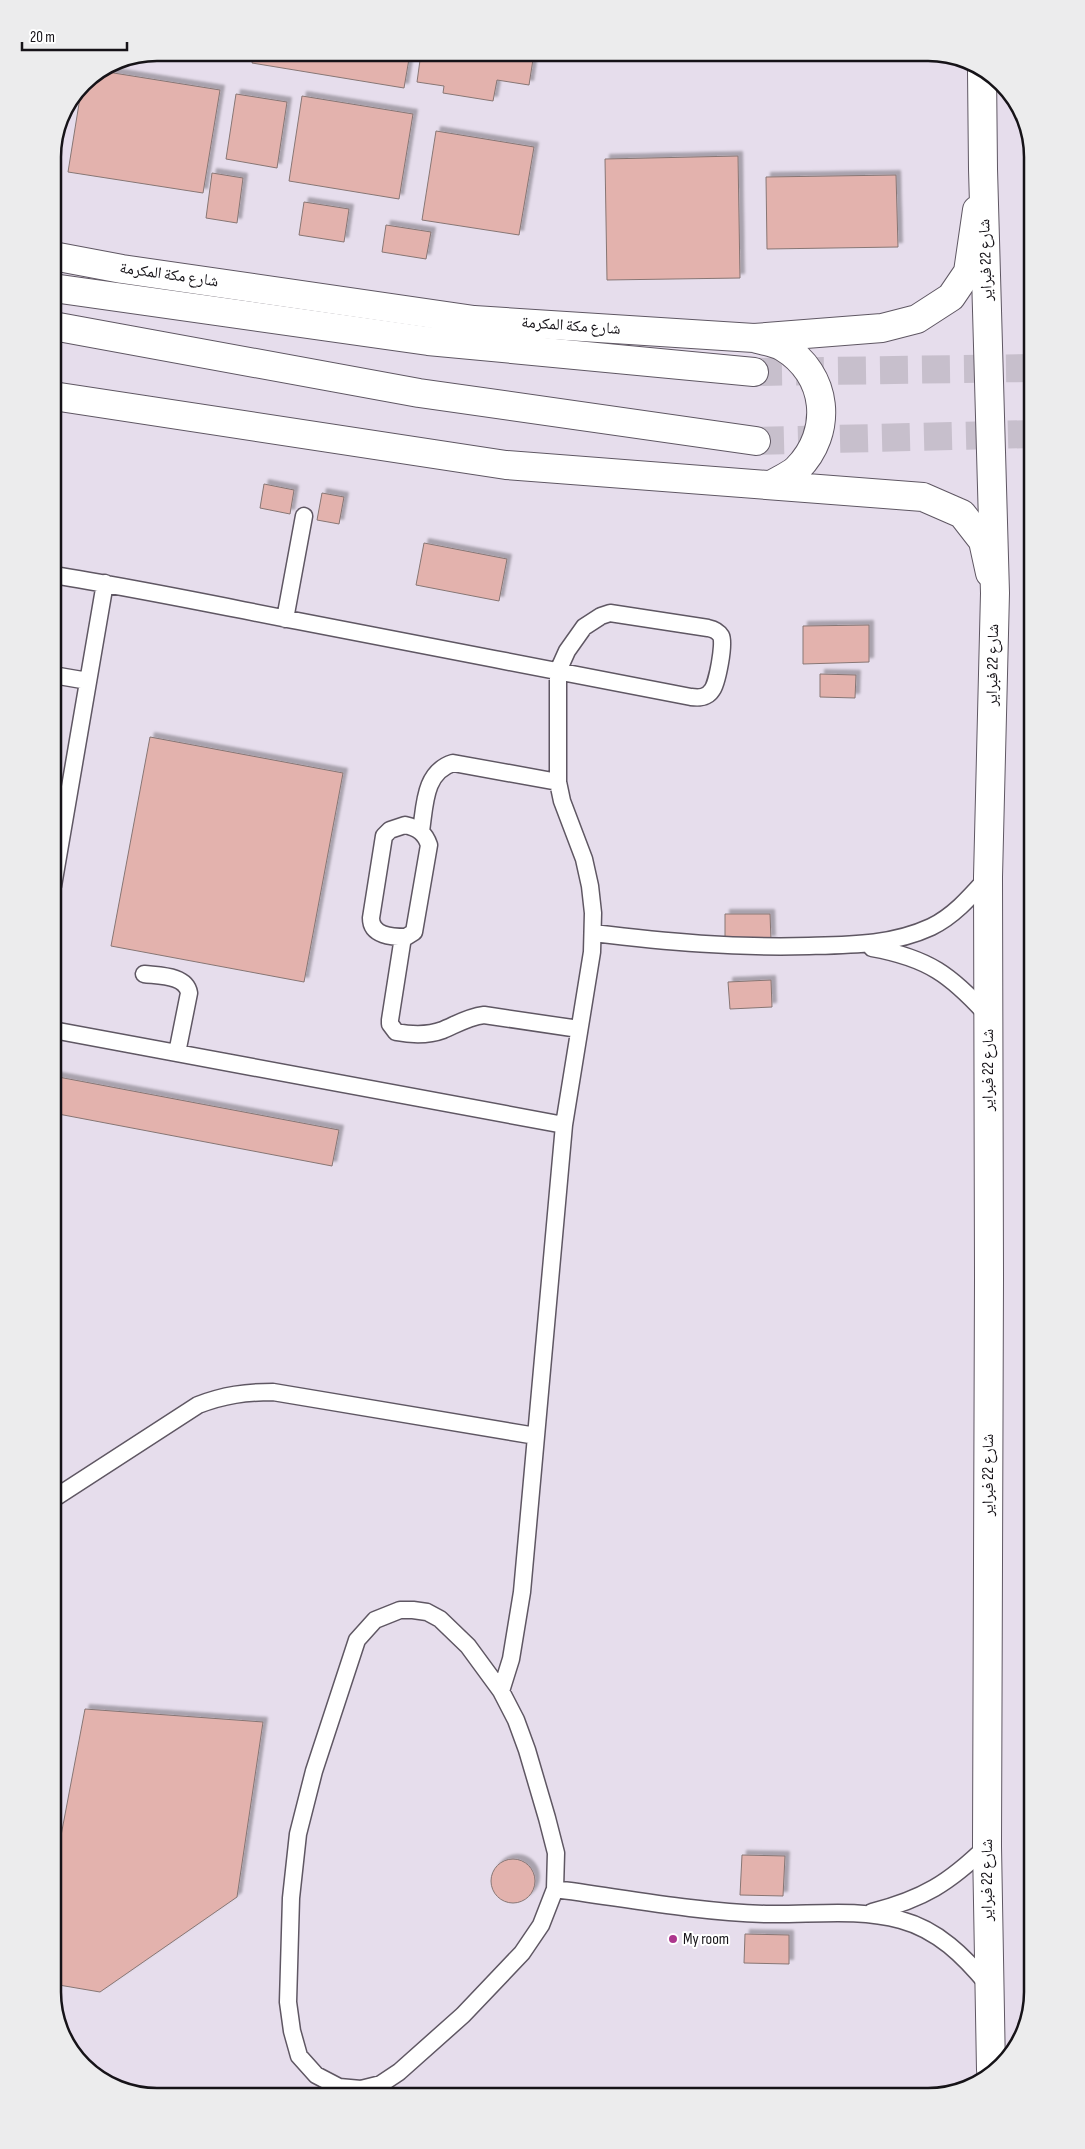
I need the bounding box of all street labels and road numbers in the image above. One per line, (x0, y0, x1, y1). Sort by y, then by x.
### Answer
street label: شارع 22 فبراير (975, 219, 997, 302)
street label: شارع مكة المكرمة (118, 259, 220, 291)
street label: شارع مكة المكرمة (521, 313, 621, 339)
street label: شارع 22 فبراير (983, 624, 1003, 707)
street label: شارع 22 فبراير (979, 1029, 998, 1112)
street label: شارع 22 فبراير (979, 1434, 998, 1517)
street label: شارع 22 فبراير (978, 1839, 997, 1922)

